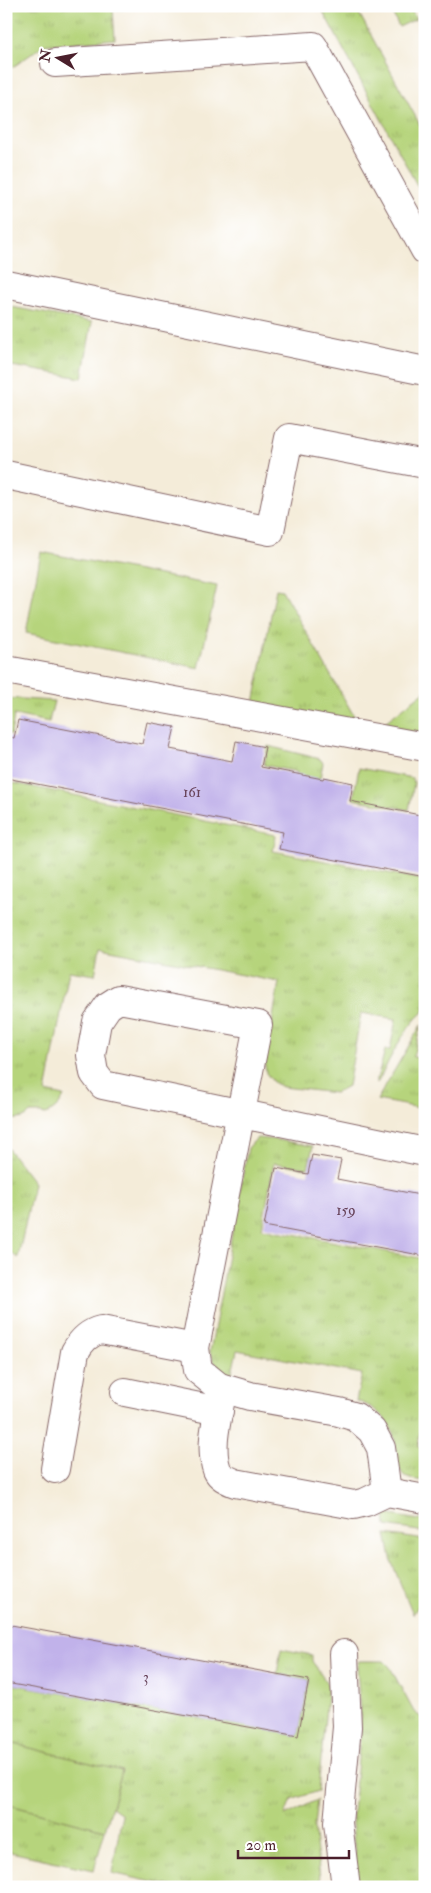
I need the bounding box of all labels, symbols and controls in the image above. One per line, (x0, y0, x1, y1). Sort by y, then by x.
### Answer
north arrow (32, 32, 82, 82)
text: N (36, 48, 55, 64)
house number: 161 (183, 783, 201, 802)
house number: 159 (336, 1201, 356, 1220)
house number: 3 (143, 1668, 149, 1687)
scale bar (238, 1828, 350, 1860)
text: 20 m (246, 1836, 276, 1855)

